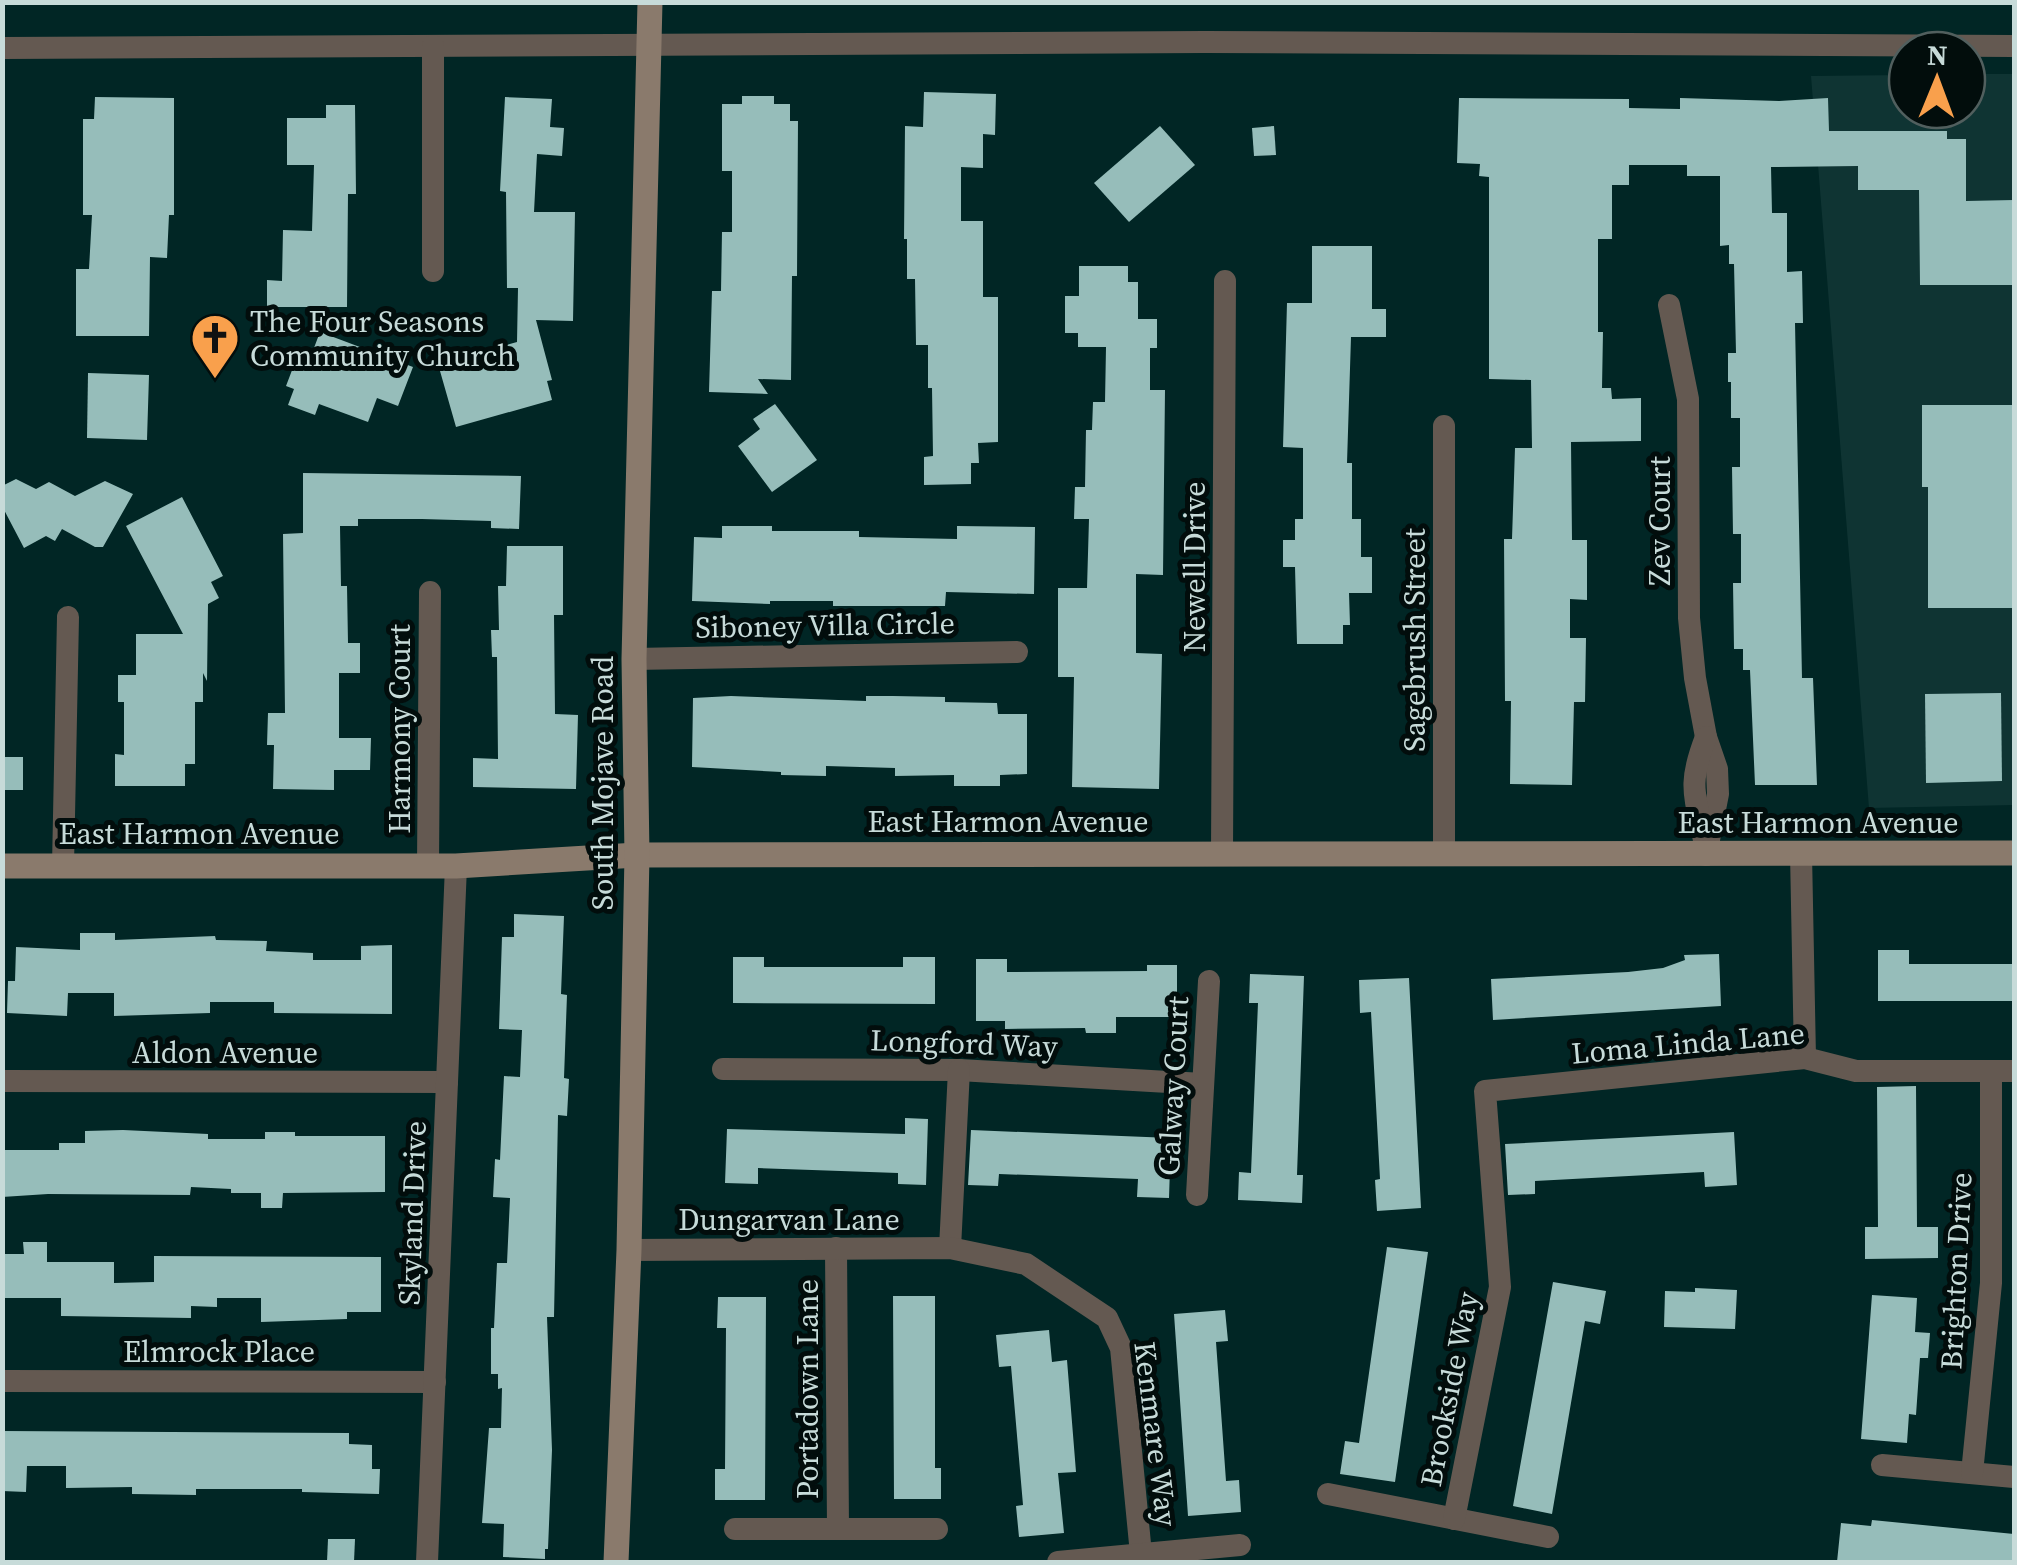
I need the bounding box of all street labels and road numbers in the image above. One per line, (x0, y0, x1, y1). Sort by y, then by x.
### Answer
street label: Zev Court (1639, 456, 1680, 586)
street label: Newell Drive (1174, 481, 1215, 653)
street label: Sagebrush Street (1394, 528, 1435, 752)
street label: Siboney Villa Circle (695, 602, 955, 648)
street label: Harmony Court (379, 624, 420, 834)
street label: South Mojave Road (582, 656, 623, 910)
street label: East Harmon Avenue (867, 801, 1149, 842)
street label: East Harmon Avenue (1677, 802, 1959, 843)
street label: East Harmon Avenue (58, 813, 340, 854)
street label: Galway Court (1148, 995, 1198, 1177)
street label: Loma Linda Lane (1570, 1012, 1806, 1074)
street label: Longford Way (870, 1019, 1059, 1067)
street label: Aldon Avenue (132, 1032, 318, 1073)
street label: Skyland Drive (388, 1120, 436, 1306)
street label: Brighton Drive (1930, 1171, 1982, 1371)
street label: Dungarvan Lane (678, 1199, 900, 1240)
street label: Portadown Lane (787, 1279, 828, 1499)
street label: Brookside Way (1410, 1288, 1488, 1490)
street label: Elmrock Place (123, 1331, 315, 1372)
street label: Kenmare Way (1124, 1339, 1188, 1529)

